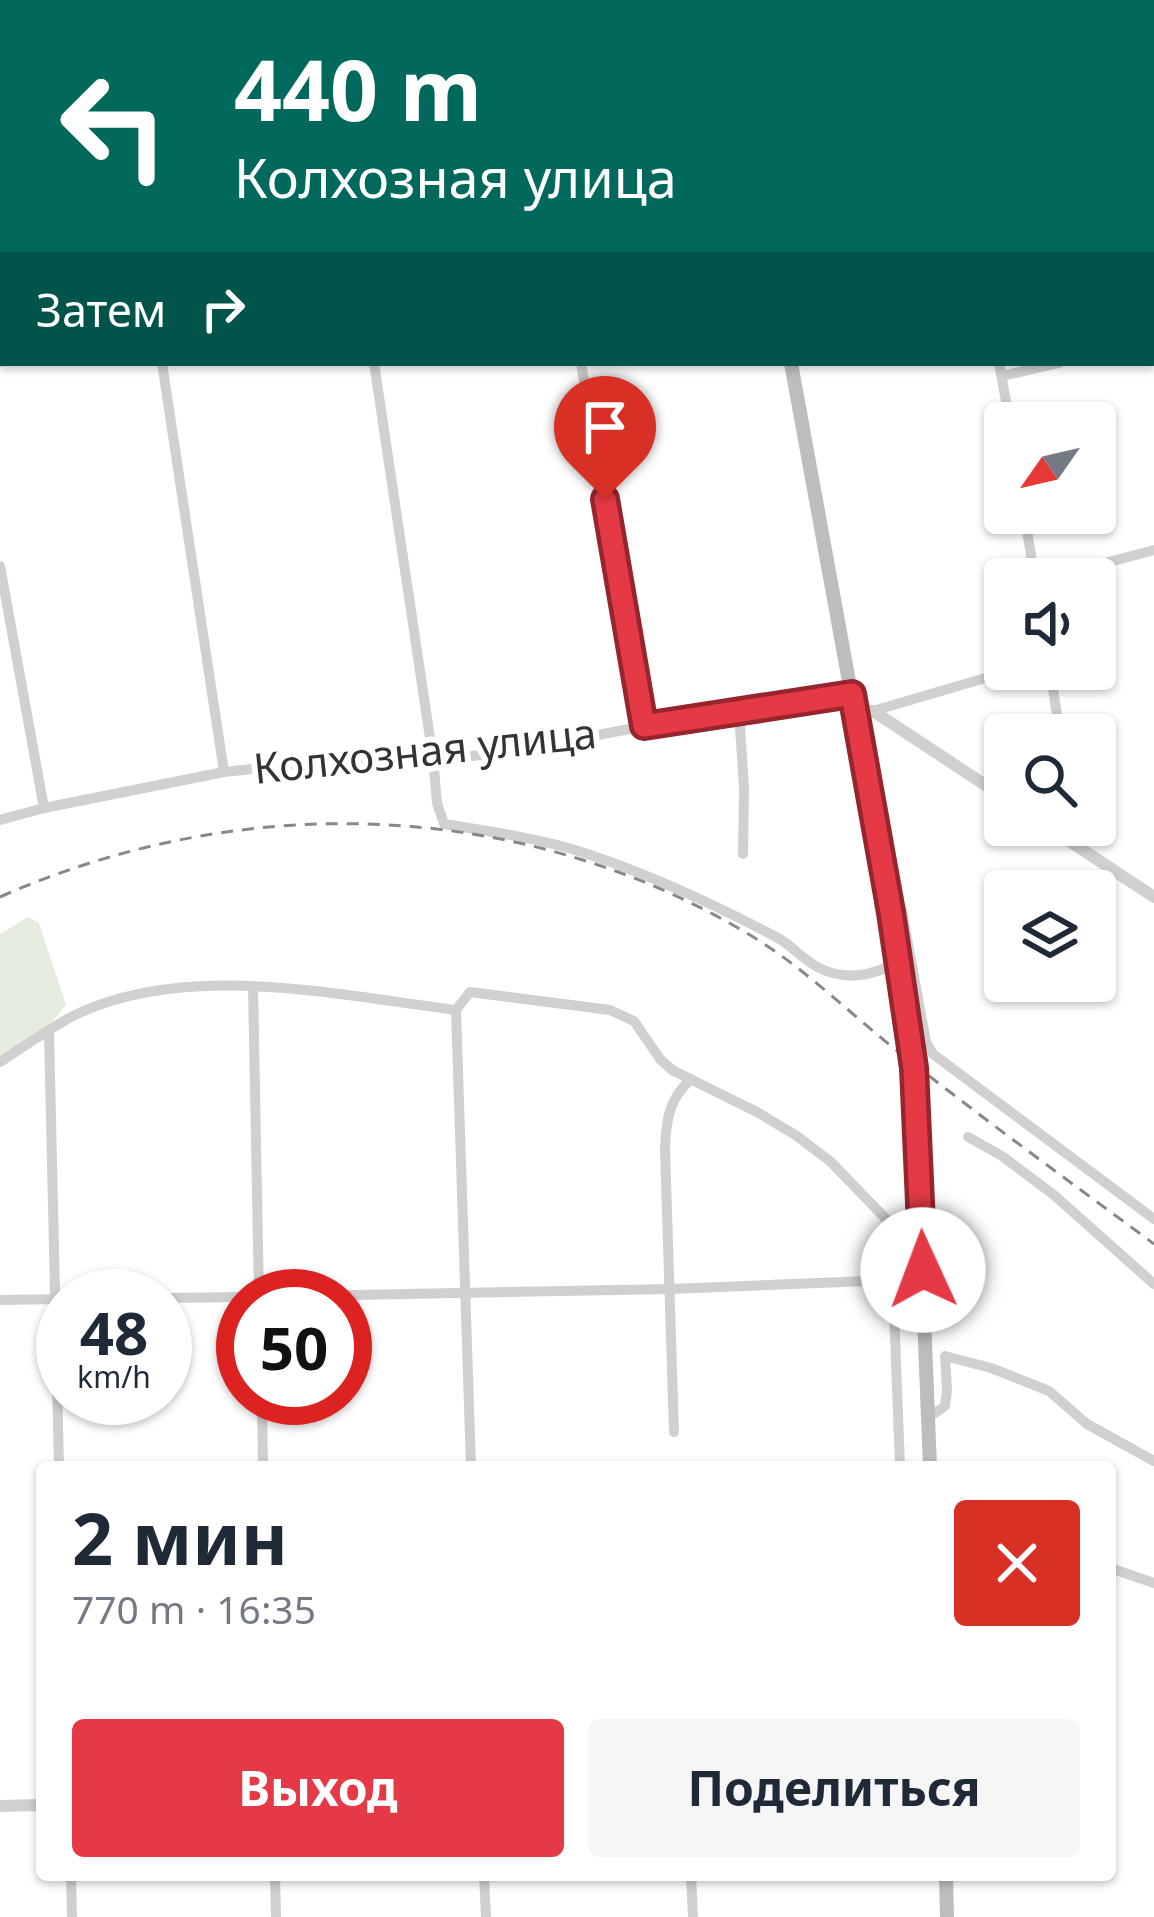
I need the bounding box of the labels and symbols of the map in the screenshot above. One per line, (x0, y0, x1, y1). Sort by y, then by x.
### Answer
pin (554, 376, 656, 499)
north arrow (984, 402, 1116, 534)
street label: Колхозная улица (251, 703, 599, 796)
position arrow (860, 1207, 986, 1333)
speed limit sign: 50 (216, 1269, 372, 1425)

